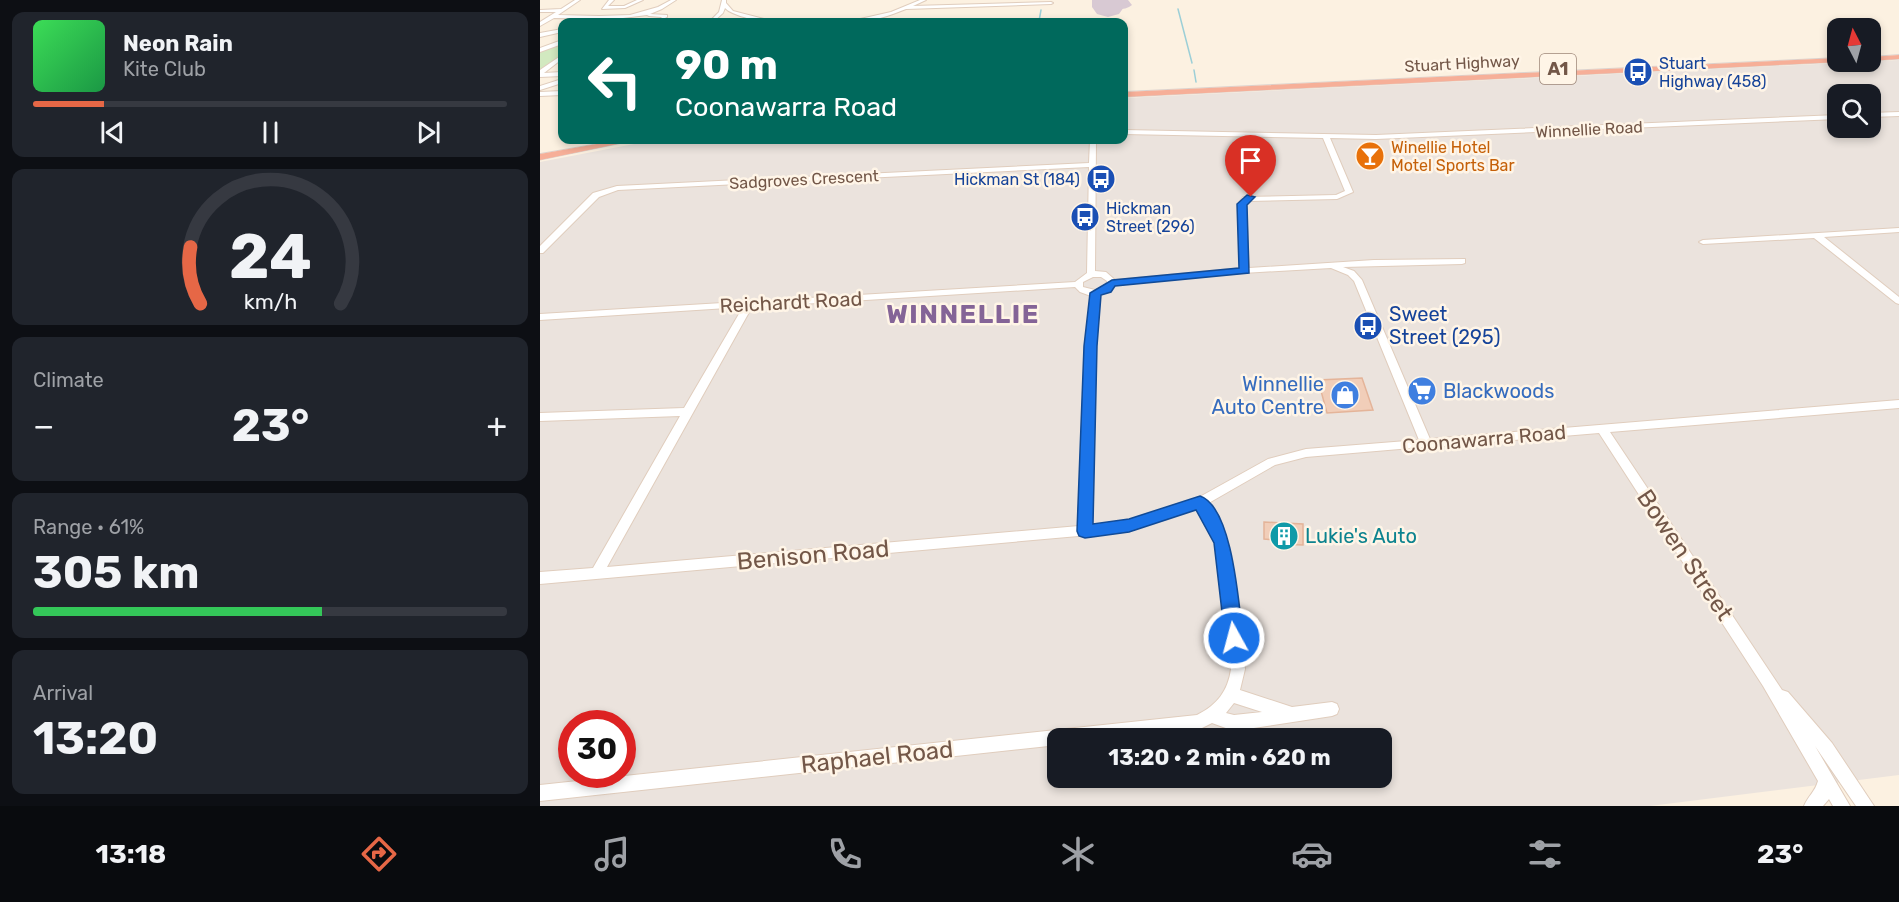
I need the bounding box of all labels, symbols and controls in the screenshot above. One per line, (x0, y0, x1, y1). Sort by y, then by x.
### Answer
north arrow (1827, 18, 1881, 72)
map controls (1827, 18, 1881, 138)
text: Neon Rain (123, 30, 233, 57)
text: 90 m (675, 40, 778, 90)
icon: left (576, 42, 654, 120)
street label: Stuart Highway (1404, 51, 1520, 76)
road number: A1 (1540, 54, 1576, 84)
place label: Stuart Highway (458) (1659, 54, 1766, 91)
bus stop icon: Stuart Highway (458) (1622, 56, 1654, 88)
text: Kite Club (123, 57, 206, 81)
button: search (1827, 84, 1881, 138)
text: Coonawarra Road (675, 91, 897, 123)
icon: previous (96, 116, 129, 149)
icon: pause (254, 116, 287, 149)
icon: next (412, 116, 445, 149)
street label: Winnellie Road (1535, 117, 1643, 142)
pin (1225, 135, 1276, 197)
place label: Winellie Hotel Motel Sports Bar (1391, 138, 1515, 175)
bar icon: Winellie Hotel Motel Sports Bar (1354, 140, 1386, 172)
icon: arrive (1234, 144, 1267, 177)
bus stop icon: Hickman St (184) (1085, 163, 1117, 195)
street label: Sadgroves Crescent (729, 166, 879, 193)
place label: Hickman St (184) (954, 170, 1080, 189)
place label: Hickman Street (296) (1106, 199, 1195, 236)
bus stop icon: Hickman Street (296) (1069, 201, 1101, 233)
text: 24 (229, 220, 311, 294)
street label: Reichardt Road (719, 286, 863, 318)
text: km/h (243, 289, 297, 314)
district label: WINNELLIE (886, 299, 1040, 330)
place label: Sweet Street (295) (1389, 302, 1500, 349)
bus stop icon: Sweet Street (295) (1352, 310, 1384, 342)
text: Climate (33, 368, 104, 392)
place label: Winnellie Auto Centre (1212, 372, 1324, 419)
supermarket icon: Blackwoods (1406, 375, 1438, 407)
shop icon: Winnellie Auto Centre (1329, 379, 1361, 411)
place label: Blackwoods (1443, 379, 1554, 403)
text: 23° (232, 399, 309, 452)
text: − (33, 406, 54, 445)
text: + (486, 406, 507, 445)
street label: Coonawarra Road (1401, 420, 1567, 458)
street label: Bowen Street (1631, 484, 1739, 626)
text: Range · 61% (33, 515, 144, 539)
building icon: Lukie's Auto (1268, 520, 1300, 552)
place label: Lukie's Auto (1305, 524, 1417, 548)
street label: Benison Road (736, 534, 890, 576)
text: 305 km (33, 546, 199, 599)
position arrow (1202, 606, 1266, 670)
text: Arrival (33, 681, 93, 705)
speed limit sign: 30 (558, 710, 636, 788)
text: 13:20 (33, 712, 158, 765)
street label: Raphael Road (799, 735, 955, 779)
text: 13:20 · 2 min · 620 m (1108, 744, 1331, 771)
icon: directions (358, 833, 400, 875)
icon: music (591, 833, 633, 875)
icon: phone (824, 833, 866, 875)
icon: climate (1057, 833, 1099, 875)
icon: car (1291, 833, 1333, 875)
icon: filters (1524, 833, 1566, 875)
text: 13:18 (96, 838, 166, 870)
text: 23° (1757, 838, 1803, 870)

